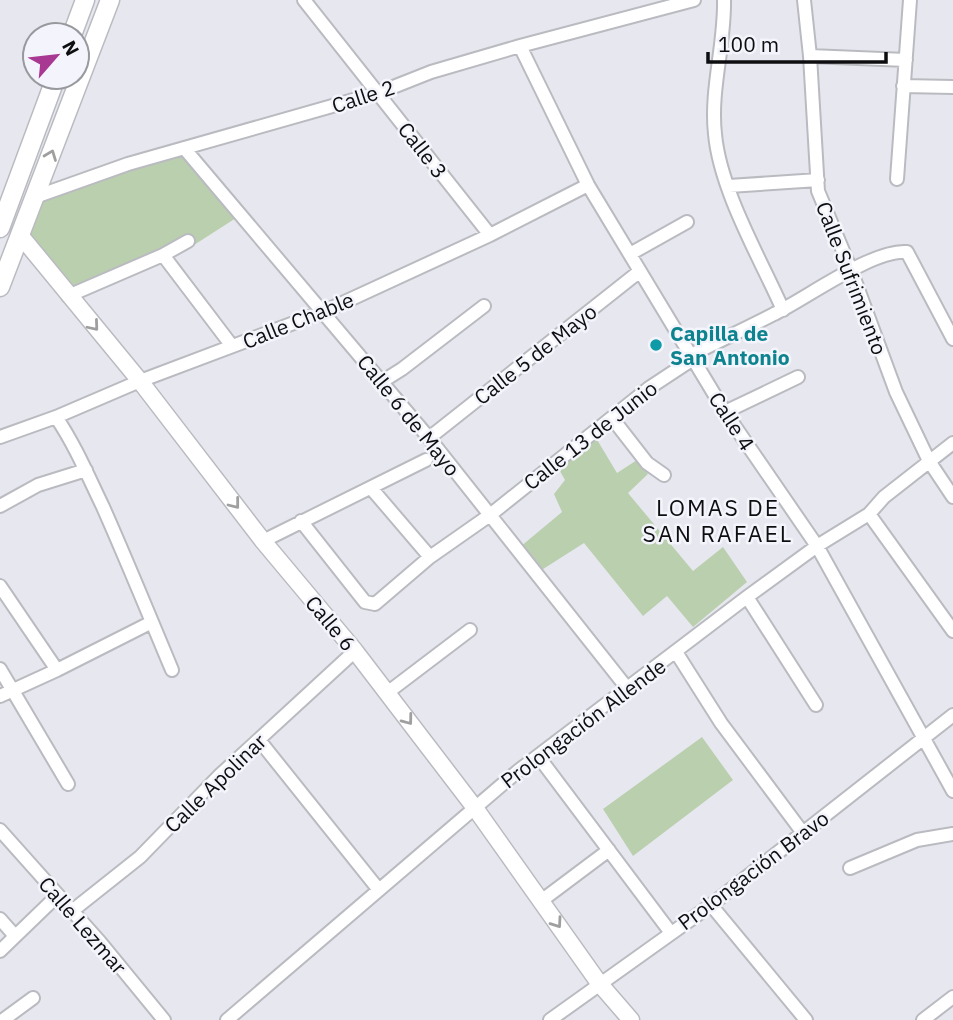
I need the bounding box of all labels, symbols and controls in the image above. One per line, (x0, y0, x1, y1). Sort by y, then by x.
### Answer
north arrow (21, 21, 91, 91)
scale bar (708, 21, 886, 65)
text: 100 m (718, 30, 779, 58)
text: N (57, 36, 85, 60)
street label: Calle 2 (328, 73, 398, 119)
street label: Calle 3 (392, 116, 454, 184)
one-way arrow (42, 149, 56, 161)
street label: Calle Sufrimiento (810, 197, 894, 359)
street label: Calle Chable (238, 285, 358, 355)
street label: Calle 5 de Mayo (468, 297, 602, 411)
one-way arrow (85, 318, 98, 331)
place label: Capilla de San Antonio (670, 319, 790, 371)
marker: Capilla de San Antonio (648, 337, 664, 353)
street label: Calle 6 de Mayo (351, 348, 467, 482)
street label: Calle 13 de Junio (517, 374, 663, 496)
street label: Calle 4 (703, 386, 761, 456)
district label: LOMAS DE SAN RAFAEL (643, 492, 793, 548)
one-way arrow (226, 496, 239, 509)
street label: Calle 6 (299, 589, 363, 657)
street label: Prolongación Allende (495, 652, 671, 794)
one-way arrow (399, 712, 412, 725)
street label: Calle Apolinar (158, 727, 272, 839)
street label: Prolongación Bravo (672, 804, 834, 936)
street label: Calle Lezmar (33, 870, 133, 980)
one-way arrow (549, 915, 561, 928)

